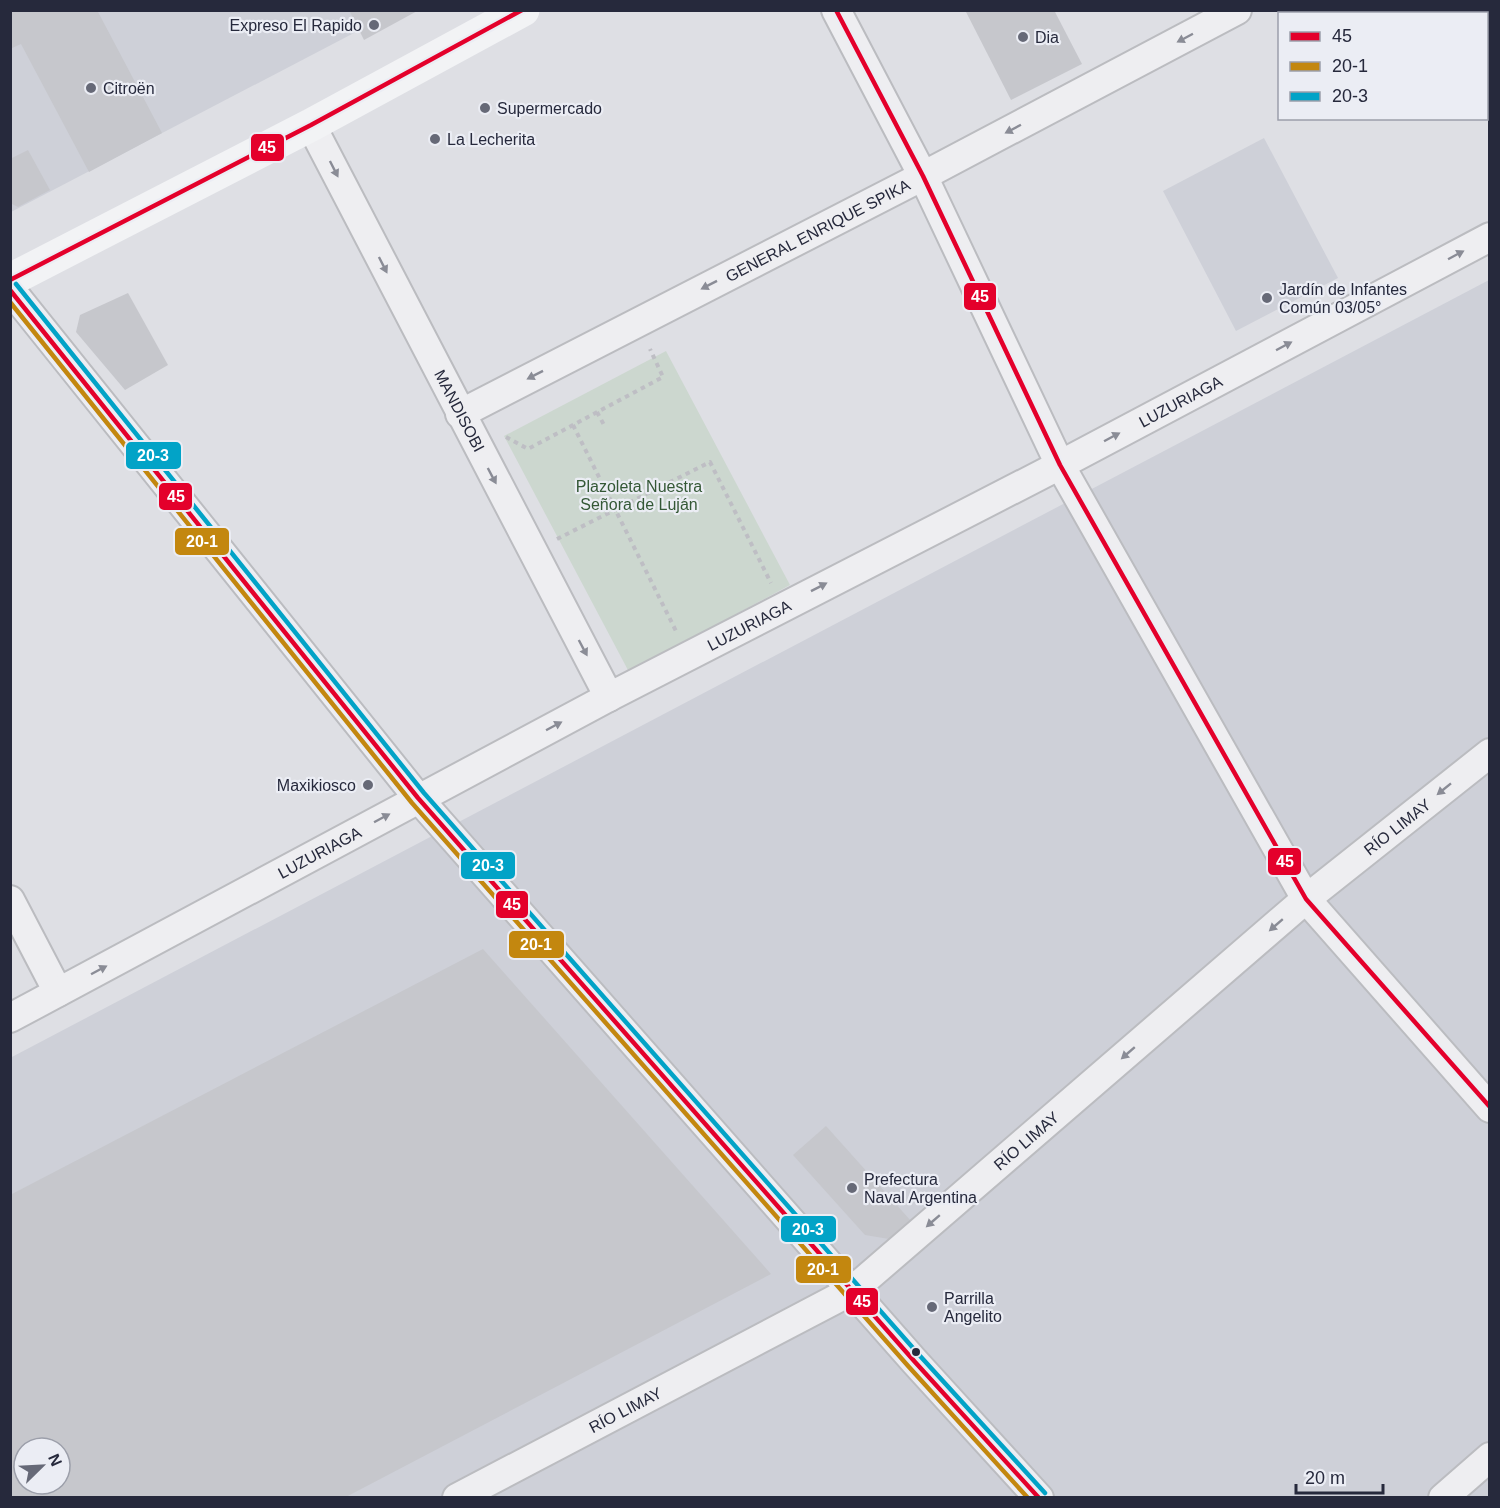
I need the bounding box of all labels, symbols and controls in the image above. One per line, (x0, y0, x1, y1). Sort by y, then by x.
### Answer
legend (1278, 12, 1488, 120)
place label: Expreso El Rapido (229, 17, 362, 34)
marker: Expreso El Rapido (367, 18, 381, 32)
text: 45 (1332, 26, 1352, 46)
place label: Dia (1035, 29, 1059, 46)
marker: Dia (1016, 30, 1030, 44)
one-way arrow (1176, 33, 1193, 43)
text: 20-1 (1332, 56, 1368, 76)
place label: Citroën (103, 80, 155, 97)
marker: Citroën (84, 81, 98, 95)
text: 20-3 (1332, 86, 1368, 106)
place label: Supermercado (497, 100, 602, 117)
marker: Supermercado (478, 101, 492, 115)
one-way arrow (1004, 124, 1021, 134)
place label: La Lecherita (447, 131, 535, 148)
marker: La Lecherita (428, 132, 442, 146)
line badge: 45 (250, 133, 285, 162)
text: 45 (258, 139, 276, 156)
one-way arrow (329, 161, 339, 178)
street label: GENERAL ENRIQUE SPIKA (723, 176, 913, 285)
one-way arrow (1448, 250, 1465, 260)
one-way arrow (379, 257, 388, 274)
one-way arrow (700, 281, 717, 290)
place label: Jardín de Infantes Común 03/05° (1279, 281, 1407, 316)
line badge: 45 (963, 282, 997, 311)
text: 45 (971, 288, 989, 305)
marker: Jardín de Infantes Común 03/05° (1260, 291, 1274, 305)
one-way arrow (1276, 341, 1293, 351)
street label: MANDISOBI (431, 367, 488, 454)
one-way arrow (527, 370, 544, 379)
street label: LUZURIAGA (1136, 372, 1225, 430)
one-way arrow (1103, 432, 1120, 442)
line badge: 20-3 (125, 441, 182, 470)
text: 20-3 (137, 447, 169, 464)
one-way arrow (487, 467, 497, 485)
park label: Plazoleta Nuestra Señora de Luján (576, 478, 702, 513)
line badge: 45 (158, 482, 193, 511)
text: 45 (167, 488, 185, 505)
line badge: 20-1 (174, 527, 230, 556)
text: 20-1 (186, 533, 218, 550)
one-way arrow (811, 582, 828, 592)
street label: LUZURIAGA (704, 596, 794, 654)
one-way arrow (578, 640, 588, 657)
one-way arrow (545, 721, 562, 731)
place label: Maxikiosco (277, 777, 356, 794)
marker: Maxikiosco (361, 778, 375, 792)
one-way arrow (1436, 783, 1452, 796)
street label: RÍO LIMAY (1361, 795, 1434, 858)
one-way arrow (373, 813, 390, 823)
street label: LUZURIAGA (275, 823, 364, 881)
line badge: 45 (1267, 847, 1302, 876)
line badge: 20-3 (460, 851, 516, 880)
text: 45 (1276, 853, 1294, 870)
text: 20-3 (472, 857, 504, 874)
line badge: 45 (495, 890, 529, 919)
text: 45 (503, 896, 521, 913)
one-way arrow (1269, 918, 1284, 931)
line badge: 20-1 (508, 930, 565, 959)
text: 20-1 (520, 936, 552, 953)
one-way arrow (91, 965, 108, 975)
one-way arrow (1121, 1046, 1136, 1059)
street label: RÍO LIMAY (990, 1108, 1062, 1173)
place label: Prefectura Naval Argentina (864, 1171, 977, 1206)
marker: Prefectura Naval Argentina (845, 1181, 859, 1195)
one-way arrow (926, 1214, 941, 1227)
line badge: 20-3 (780, 1215, 837, 1243)
text: 20-3 (792, 1221, 824, 1238)
line badge: 20-1 (795, 1255, 852, 1284)
text: 20-1 (807, 1261, 839, 1278)
line badge: 45 (845, 1287, 879, 1316)
place label: Parrilla Angelito (944, 1290, 1002, 1325)
text: 45 (853, 1293, 871, 1310)
marker: Parrilla Angelito (925, 1300, 939, 1314)
unlabelled marker (910, 1346, 922, 1358)
street label: RÍO LIMAY (586, 1383, 665, 1436)
north arrow (12, 1436, 72, 1496)
text: N (45, 1451, 65, 1469)
scale bar (1296, 1457, 1383, 1495)
text: 20 m (1305, 1468, 1345, 1488)

